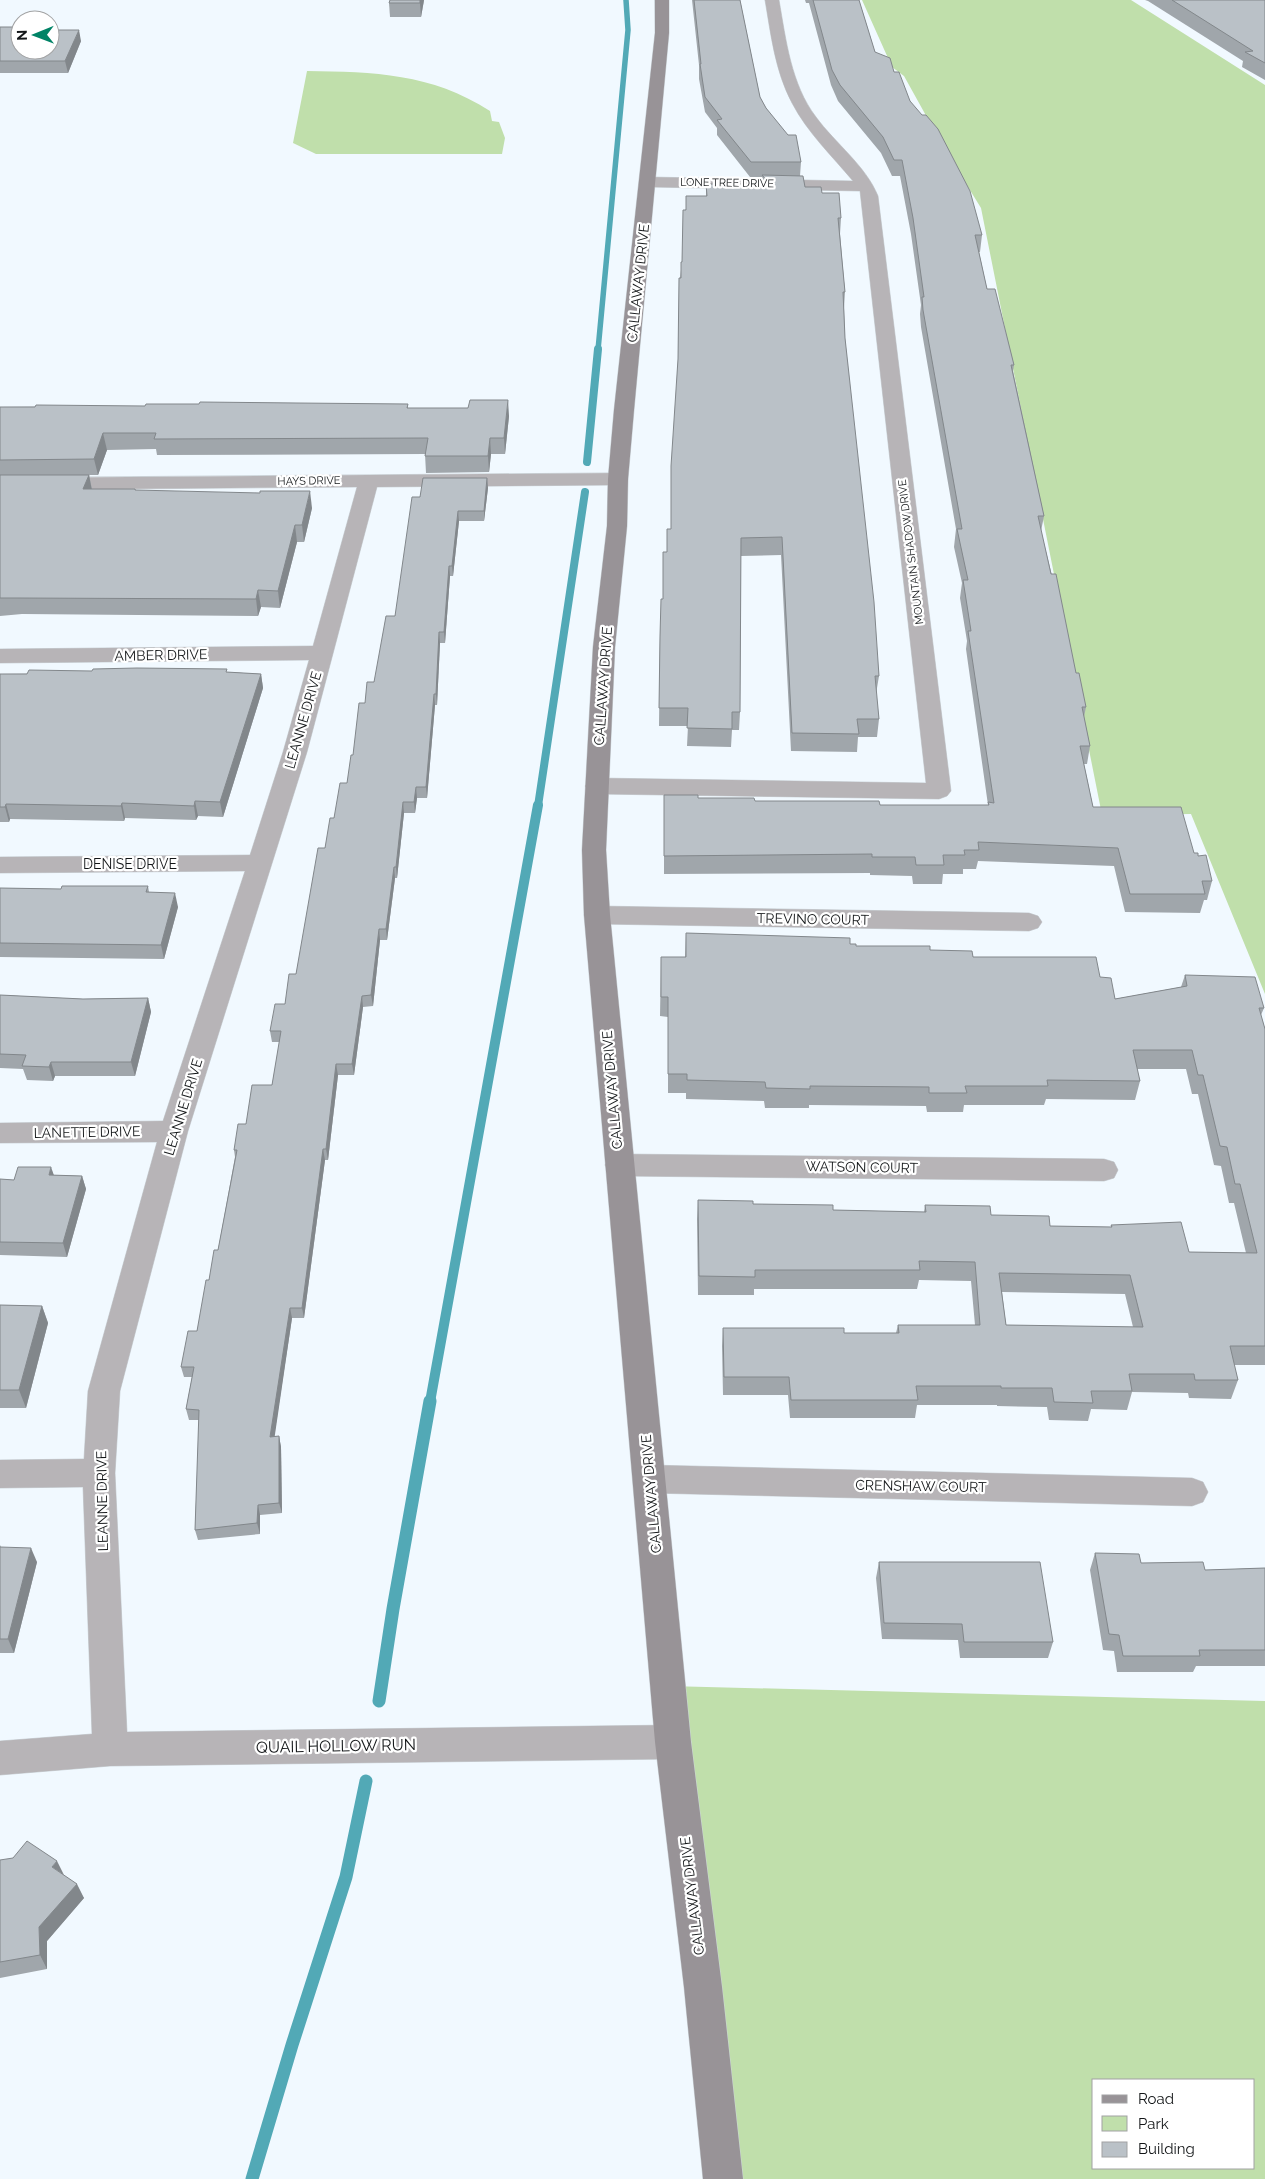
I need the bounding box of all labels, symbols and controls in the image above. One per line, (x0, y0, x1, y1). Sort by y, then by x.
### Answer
north arrow (10, 10, 60, 60)
text: N (14, 30, 30, 41)
street label: LONE TREE DRIVE (680, 176, 774, 190)
street label: CALLAWAY DRIVE (624, 223, 652, 343)
street label: HAYS DRIVE (277, 474, 341, 488)
street label: MOUNTAIN SHADOW DRIVE (896, 478, 926, 625)
street label: CALLAWAY DRIVE (591, 626, 615, 746)
street label: AMBER DRIVE (114, 646, 208, 664)
street label: LEANNE DRIVE (281, 669, 325, 771)
street label: DENISE DRIVE (83, 856, 177, 872)
street label: TREVINO COURT (757, 910, 870, 928)
street label: CALLAWAY DRIVE (599, 1030, 625, 1150)
street label: LEANNE DRIVE (161, 1057, 205, 1157)
street label: LANETTE DRIVE (33, 1123, 141, 1141)
street label: WATSON COURT (806, 1158, 919, 1176)
street label: CALLAWAY DRIVE (638, 1434, 664, 1554)
street label: LEANNE DRIVE (93, 1451, 111, 1551)
street label: CRENSHAW COURT (855, 1477, 987, 1495)
street label: QUAIL HOLLOW RUN (256, 1735, 416, 1757)
street label: CALLAWAY DRIVE (677, 1836, 707, 1956)
legend (1092, 2079, 1255, 2169)
text: Road (1138, 2090, 1174, 2108)
text: Park (1138, 2115, 1169, 2133)
text: Building (1138, 2140, 1195, 2158)

